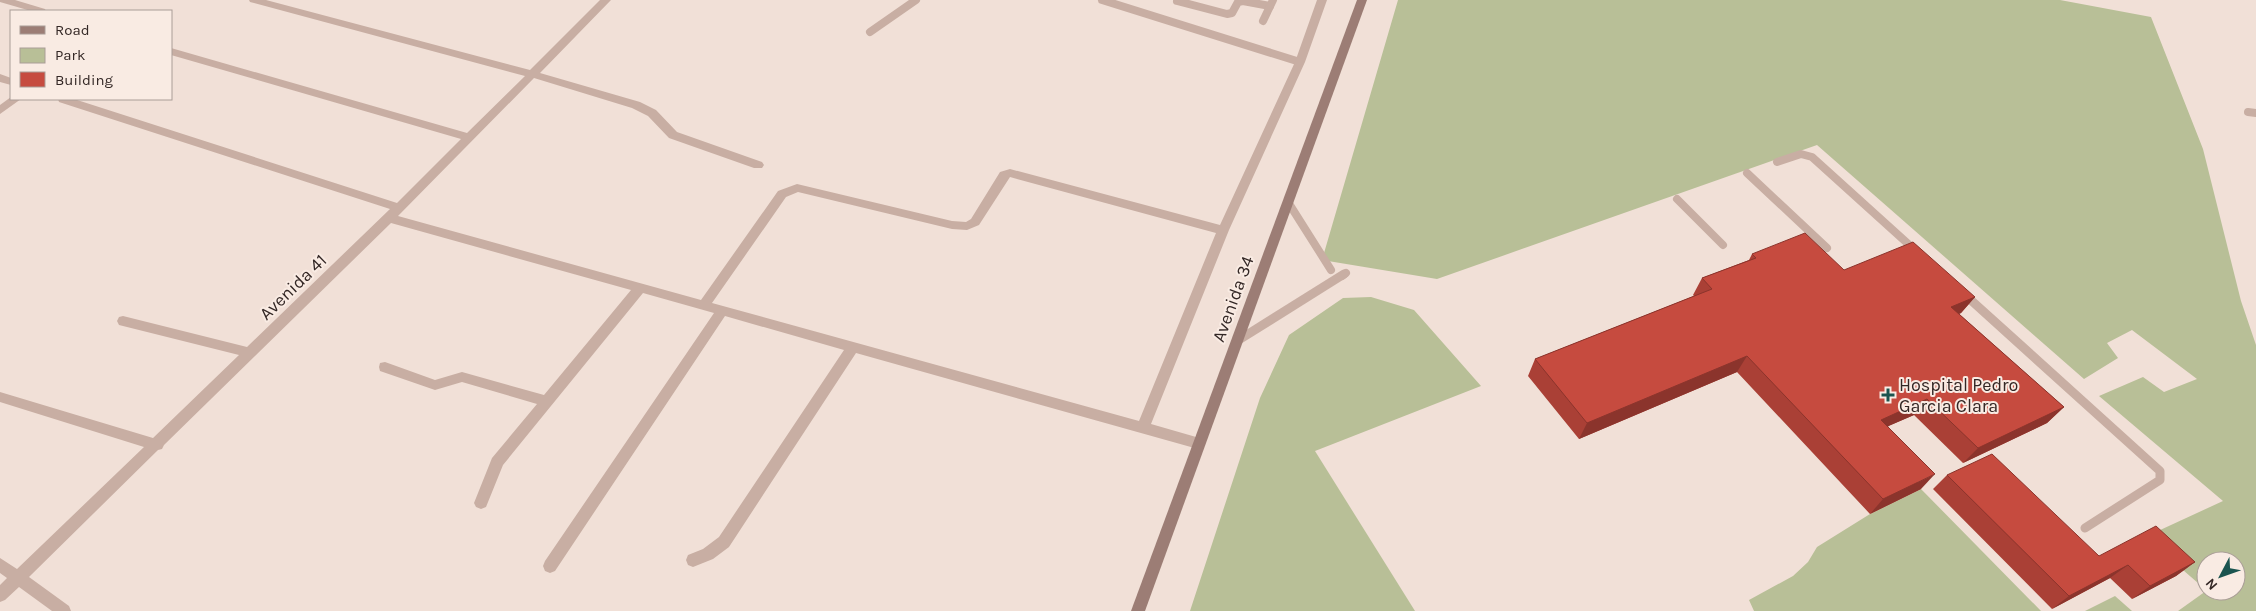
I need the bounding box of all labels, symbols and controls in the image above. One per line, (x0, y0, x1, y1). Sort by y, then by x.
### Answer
legend (10, 10, 172, 100)
text: Road (55, 21, 90, 39)
text: Park (55, 46, 85, 64)
text: Building (55, 71, 113, 89)
street label: Avenida 41 (255, 249, 331, 325)
street label: Avenida 34 (1207, 253, 1259, 345)
place label: Hospital Pedro Garcia Clara (1899, 374, 2018, 417)
marker: Hospital Pedro Garcia Clara (1881, 388, 1895, 402)
north arrow (2196, 551, 2246, 601)
text: N (2202, 575, 2221, 594)

